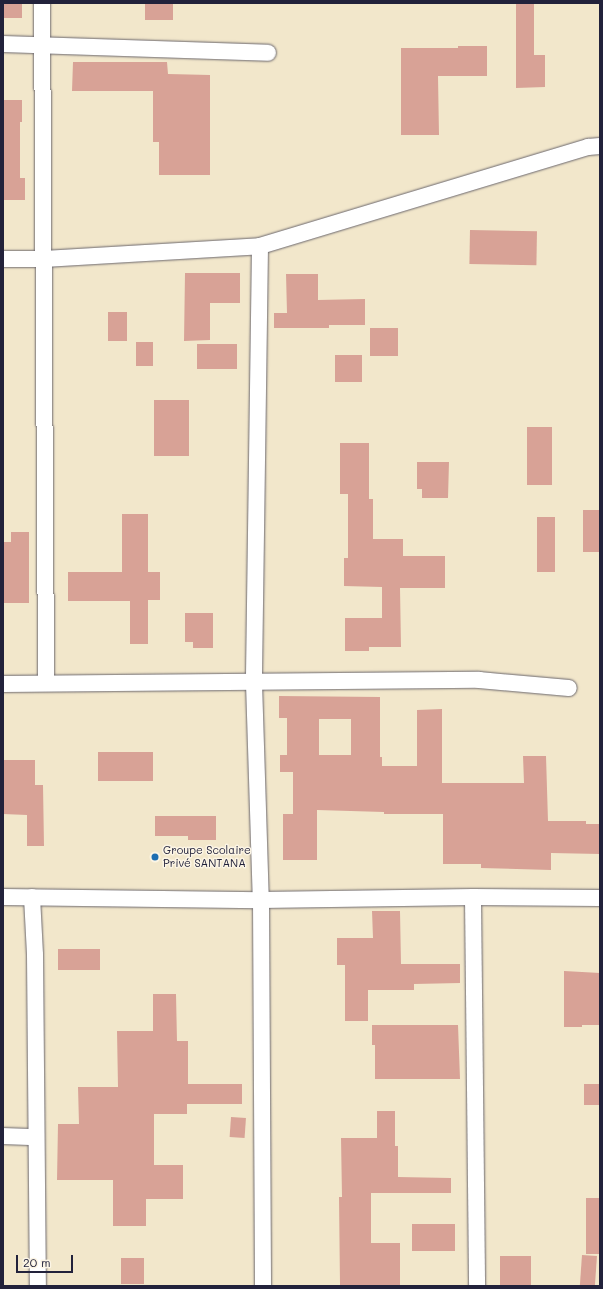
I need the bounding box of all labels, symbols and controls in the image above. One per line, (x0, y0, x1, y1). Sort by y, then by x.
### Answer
place label: Groupe Scolaire Privé SANTANA (163, 844, 251, 870)
marker: Groupe Scolaire Privé SANTANA (150, 852, 160, 862)
scale bar (18, 1247, 75, 1273)
text: 20 m (23, 1254, 51, 1270)

